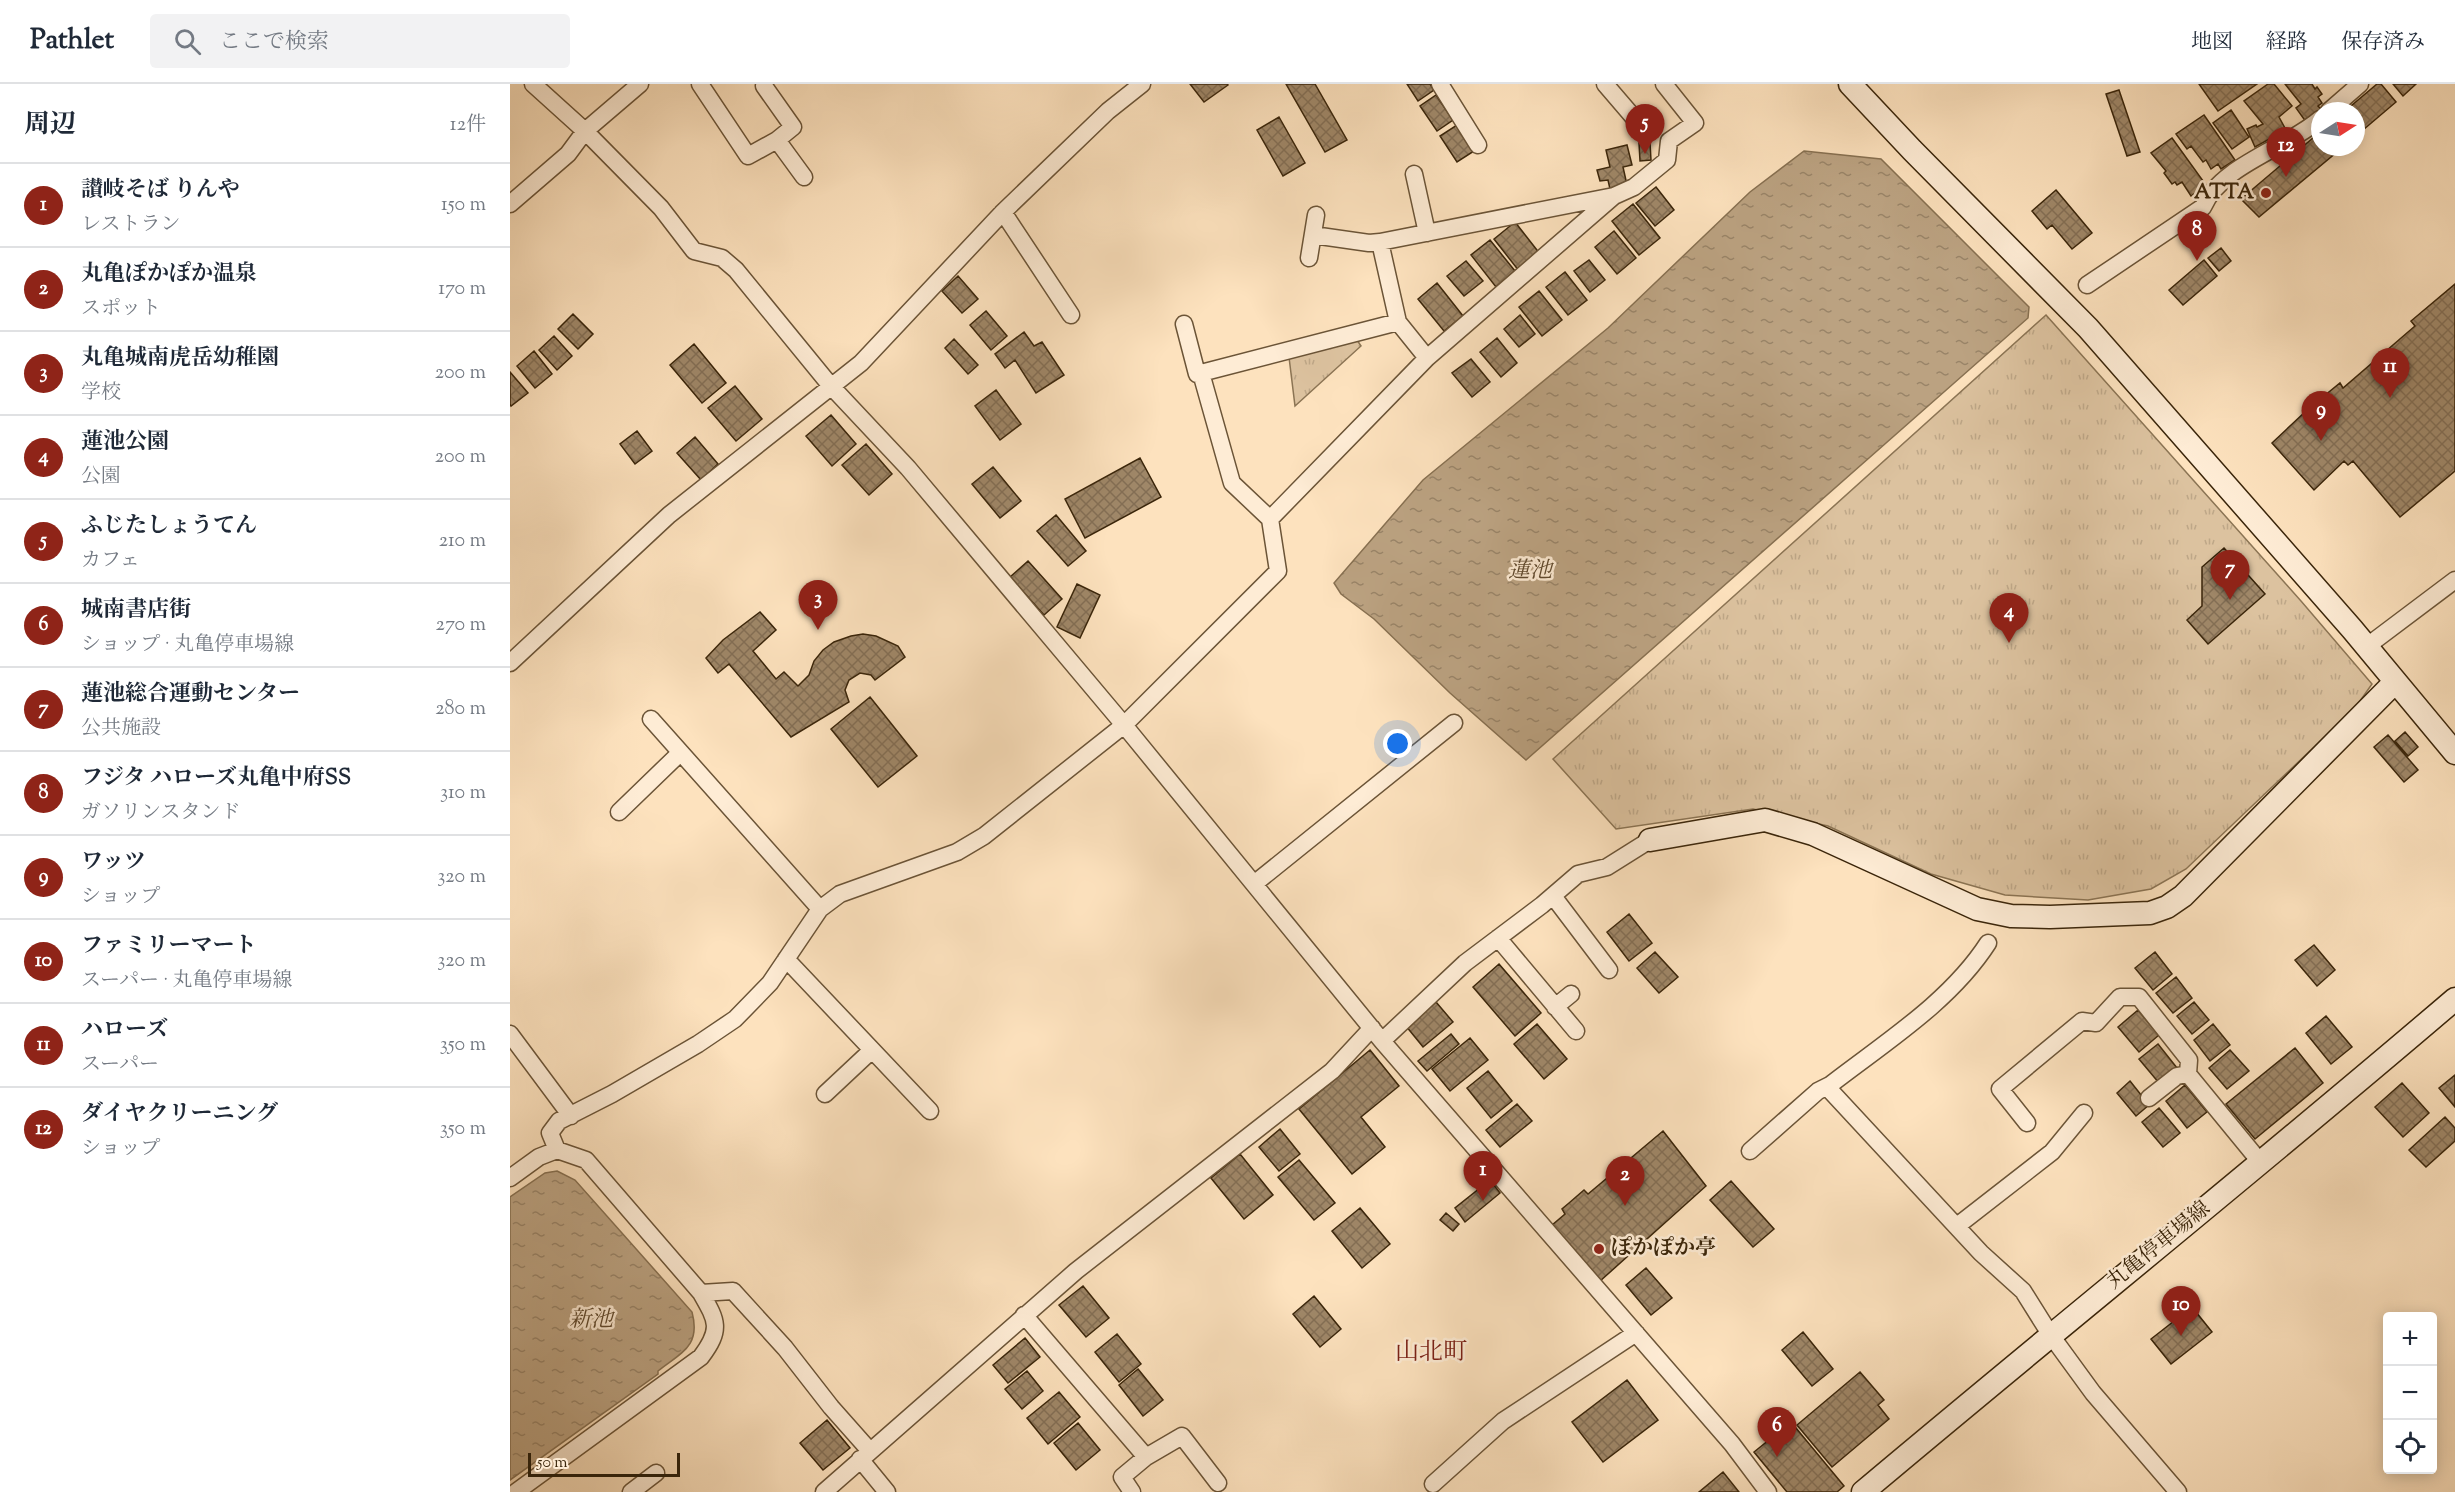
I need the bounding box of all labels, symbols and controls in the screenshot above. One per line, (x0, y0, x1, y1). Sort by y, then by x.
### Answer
search box (150, 14, 570, 68)
text: Pathlet (30, 21, 114, 61)
icon: search (171, 25, 204, 58)
text: ここで検索 (219, 27, 329, 59)
text: 地図 (2191, 28, 2233, 58)
text: 経路 (2266, 28, 2308, 58)
text: 保存済み (2341, 28, 2425, 58)
north arrow (2311, 102, 2365, 156)
pin: 5 (1626, 104, 1664, 154)
text: 周辺 (24, 107, 76, 144)
text: 12件 (450, 111, 486, 140)
pin: 12 (2266, 128, 2306, 177)
text: 讃岐そば りんや (81, 175, 240, 207)
place label: ATTA (2194, 178, 2255, 208)
marker: ATTA (2259, 186, 2273, 200)
text: 1 (40, 191, 47, 220)
text: 150 m (441, 191, 486, 220)
text: レストラン (81, 211, 180, 240)
pin: 8 (2178, 212, 2216, 261)
text: 丸亀ぽかぽか温泉 (81, 259, 257, 291)
text: 2 (39, 275, 48, 304)
text: 170 m (438, 275, 486, 304)
text: スポット (81, 295, 161, 324)
text: 丸亀城南虎岳幼稚園 (81, 343, 279, 375)
pin: 11 (2370, 348, 2410, 398)
text: 3 (39, 359, 48, 388)
text: 200 m (435, 359, 486, 388)
text: 学校 (81, 379, 121, 408)
pin: 9 (2302, 392, 2340, 441)
text: 蓮池公園 (81, 427, 169, 459)
text: 4 (38, 443, 49, 472)
text: 200 m (435, 443, 486, 472)
text: 公園 (81, 463, 121, 492)
text: ふじたしょうてん (81, 511, 257, 543)
text: 5 (40, 527, 47, 556)
text: 210 m (439, 527, 486, 556)
text: カフェ (81, 547, 140, 576)
pin: 7 (2210, 550, 2250, 600)
water label: 蓮池 (1508, 556, 1555, 588)
pin: 3 (798, 580, 838, 630)
pin: 4 (1990, 594, 2028, 643)
text: 城南書店街 (81, 595, 191, 627)
text: 6 (39, 611, 48, 640)
text: 270 m (436, 611, 486, 640)
text: ショップ · 丸亀停車場線 (81, 631, 294, 660)
text: 蓮池総合運動センター (81, 679, 300, 711)
text: 7 (38, 695, 49, 724)
text: 280 m (435, 695, 486, 724)
text: 公共施設 (81, 715, 161, 744)
your location (1383, 729, 1412, 758)
text: フジタ ハローズ丸亀中府SS (81, 763, 351, 795)
text: 8 (39, 779, 49, 808)
text: 310 m (440, 779, 486, 808)
text: ガソリンスタンド (81, 799, 240, 828)
text: ワッツ (81, 847, 146, 879)
text: 9 (39, 863, 48, 892)
text: 320 m (437, 863, 486, 892)
text: ショップ (81, 883, 161, 912)
text: ファミリーマート (81, 931, 257, 963)
text: 10 (35, 947, 52, 976)
text: 320 m (437, 947, 486, 976)
text: スーパー · 丸亀停車場線 (81, 967, 293, 996)
text: ハローズ (81, 1015, 168, 1047)
text: 11 (37, 1031, 50, 1060)
text: 350 m (440, 1031, 486, 1060)
text: スーパー (81, 1051, 159, 1080)
text: ダイヤクリーニング (81, 1099, 278, 1131)
text: 12 (35, 1115, 52, 1144)
text: 350 m (440, 1115, 486, 1144)
text: ショップ (81, 1135, 161, 1164)
pin: 1 (1464, 1152, 1502, 1201)
pin: 2 (1606, 1156, 1644, 1206)
street label: 丸亀停車場線 (2101, 1195, 2217, 1297)
place label: ぽかぽか亭 (1611, 1234, 1716, 1264)
marker: ぽかぽか亭 (1592, 1242, 1606, 1256)
pin: 10 (2162, 1286, 2200, 1336)
water label: 新池 (569, 1305, 616, 1337)
map controls (2383, 1312, 2437, 1474)
button: + (2383, 1312, 2437, 1366)
district label: 山北町 (1395, 1336, 1467, 1370)
button: − (2383, 1366, 2437, 1420)
pin: 6 (1758, 1408, 1796, 1457)
button: locate (2383, 1420, 2437, 1474)
scale bar (528, 1450, 680, 1478)
text: 50 m (537, 1452, 568, 1475)

